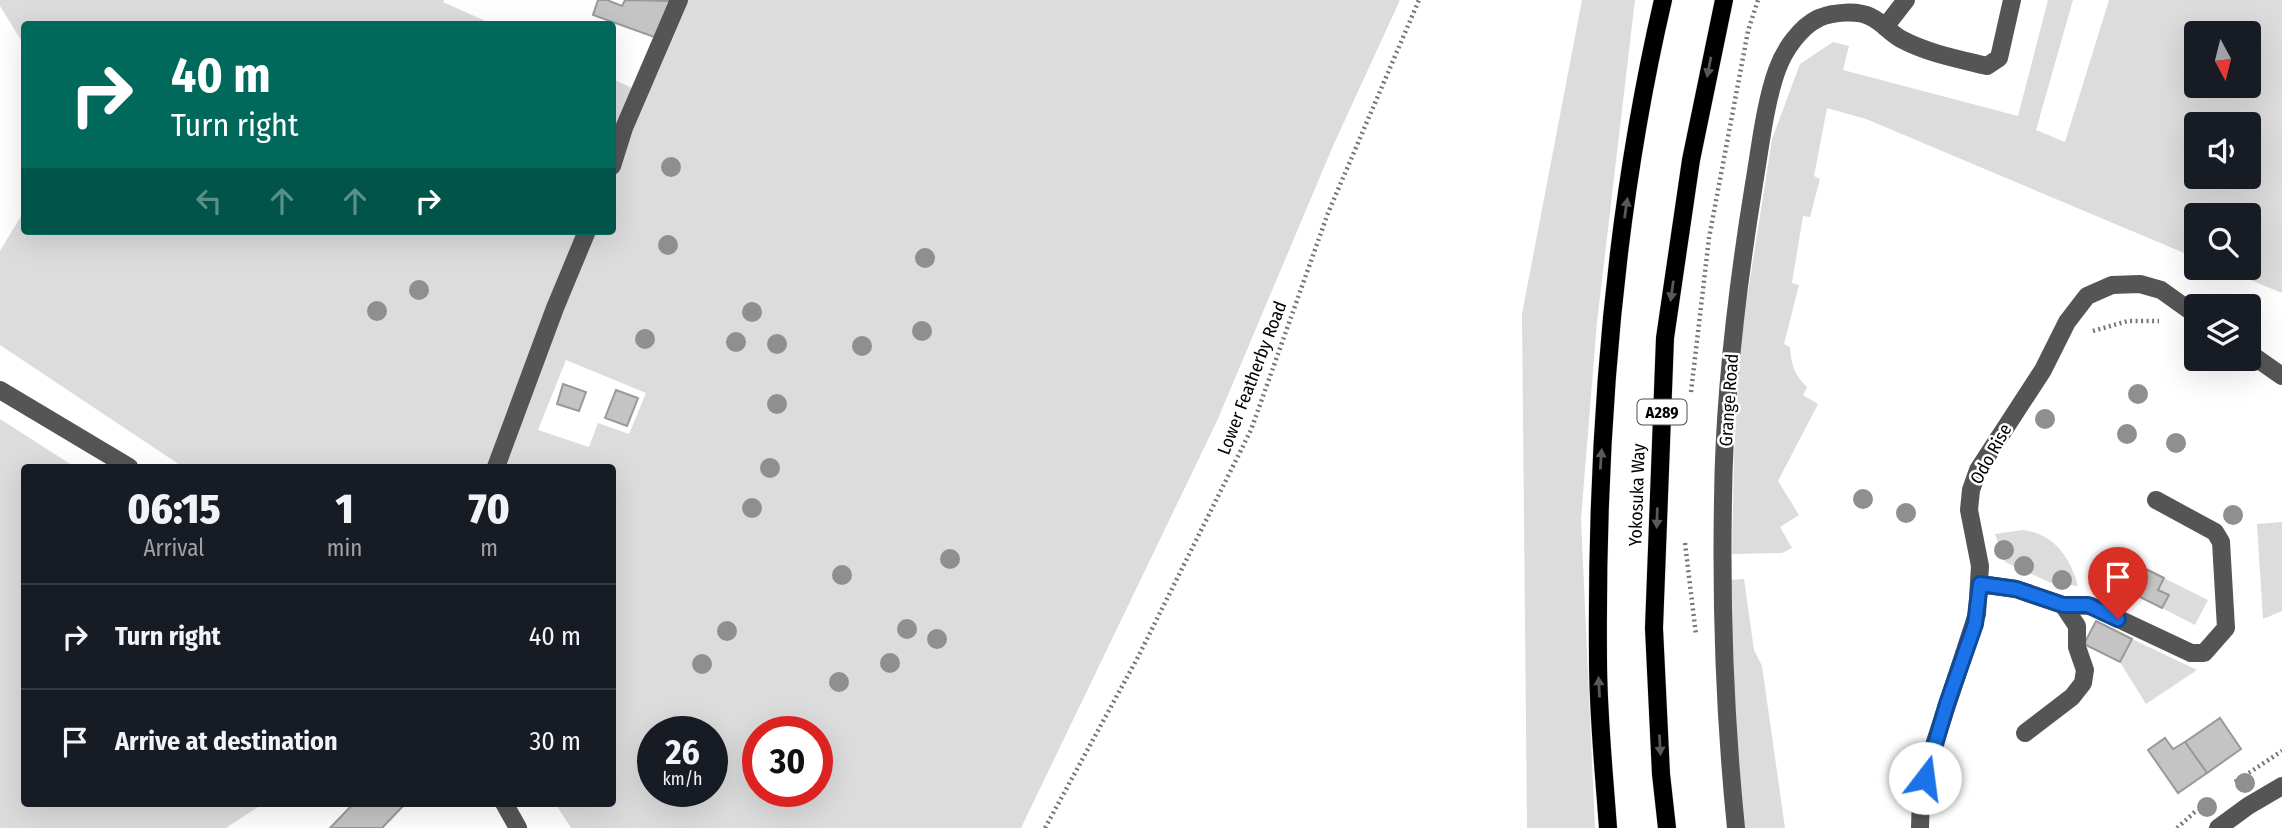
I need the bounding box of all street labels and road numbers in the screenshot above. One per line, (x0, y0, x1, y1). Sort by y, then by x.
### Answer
street label: Lower Featherby Road (1213, 298, 1291, 458)
street label: Grange Road (1715, 353, 1743, 447)
road number: A289 (1638, 400, 1686, 424)
street label: Odo Rise (1965, 420, 2017, 488)
street label: Yokosuka Way (1624, 443, 1650, 547)

